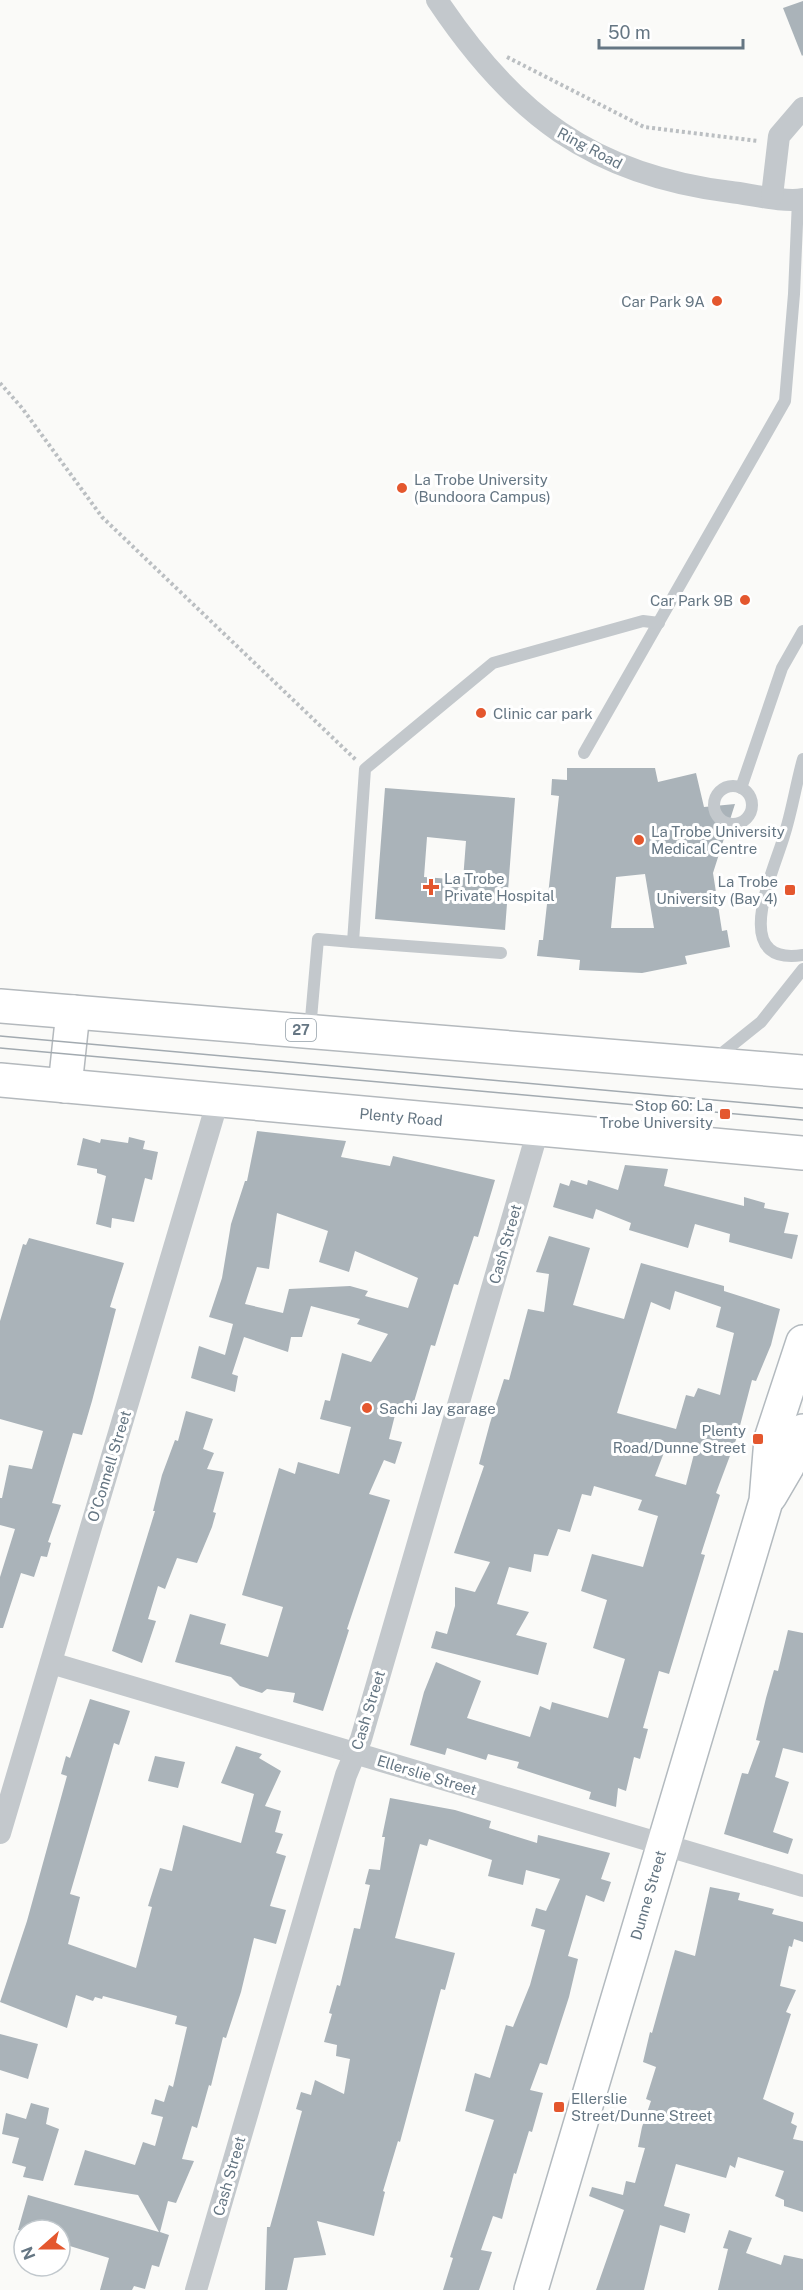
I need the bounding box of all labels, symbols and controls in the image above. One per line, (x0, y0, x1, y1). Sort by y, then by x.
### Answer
scale bar (599, 12, 743, 50)
text: 50 m (608, 22, 651, 43)
street label: Ring Road (555, 124, 625, 172)
place label: Car Park 9A (621, 293, 705, 310)
marker: Car Park 9A (710, 294, 724, 308)
place label: La Trobe University (Bundoora Campus) (414, 471, 551, 505)
marker: La Trobe University (Bundoora Campus) (395, 481, 409, 495)
place label: Car Park 9B (650, 592, 733, 609)
marker: Car Park 9B (738, 593, 752, 607)
place label: Clinic car park (493, 705, 593, 722)
marker: Clinic car park (474, 706, 488, 720)
place label: La Trobe University Medical Centre (651, 823, 785, 857)
marker: La Trobe University Medical Centre (632, 833, 646, 847)
place label: La Trobe Private Hospital (444, 870, 555, 904)
place label: La Trobe University (Bay 4) (656, 873, 778, 907)
marker: La Trobe Private Hospital (422, 878, 440, 896)
marker: La Trobe University (Bay 4) (783, 883, 797, 897)
road number: 27 (286, 1019, 316, 1041)
place label: Stop 60: La Trobe University (600, 1097, 713, 1131)
street label: Plenty Road (359, 1105, 443, 1129)
marker: Stop 60: La Trobe University (718, 1107, 732, 1121)
street label: Cash Street (486, 1202, 525, 1286)
place label: Sachi Jay garage (379, 1400, 496, 1417)
marker: Sachi Jay garage (360, 1401, 374, 1415)
street label: O'Connell Street (84, 1408, 134, 1524)
place label: Plenty Road/Dunne Street (613, 1422, 746, 1456)
marker: Plenty Road/Dunne Street (751, 1432, 765, 1446)
street label: Cash Street (348, 1668, 388, 1752)
street label: Ellerslie Street (375, 1752, 479, 1798)
street label: Dunne Street (627, 1848, 669, 1942)
place label: Ellerslie Street/Dunne Street (571, 2090, 713, 2124)
marker: Ellerslie Street/Dunne Street (552, 2100, 566, 2114)
street label: Cash Street (210, 2134, 249, 2218)
north arrow (12, 2218, 72, 2278)
text: N (17, 2244, 40, 2262)

